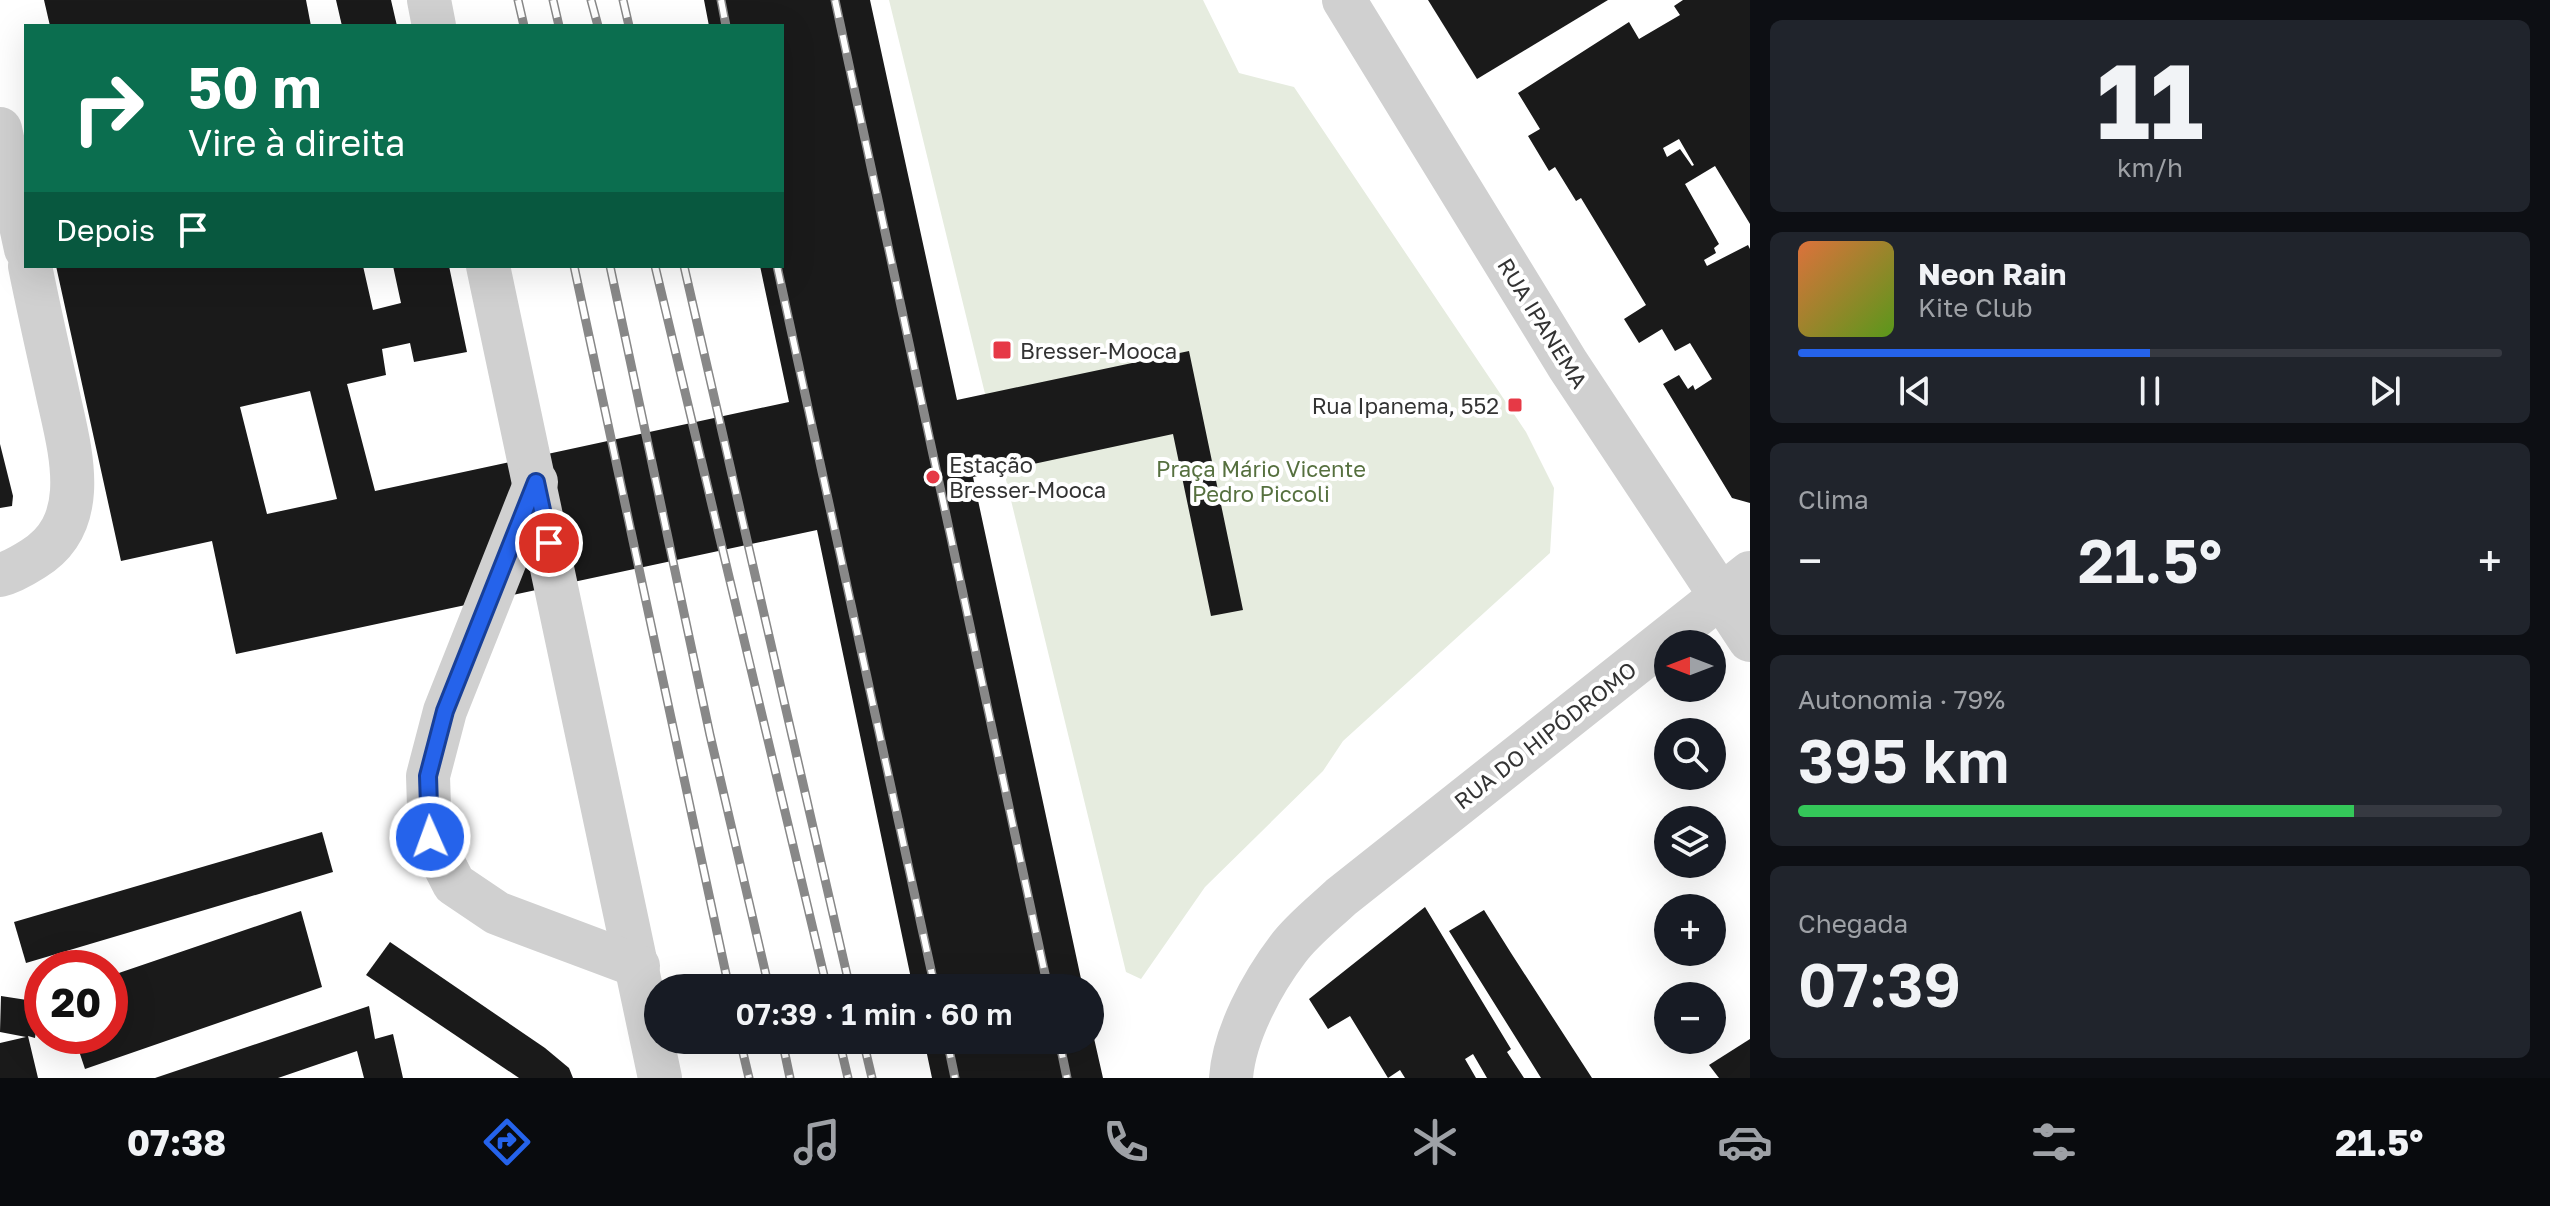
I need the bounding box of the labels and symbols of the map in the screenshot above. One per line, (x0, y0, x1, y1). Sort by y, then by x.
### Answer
street label: RUA IPANEMA (1492, 253, 1594, 393)
place label: Bresser-Mooca (1020, 337, 1177, 364)
marker: Bresser-Mooca (991, 339, 1013, 361)
place label: Rua Ipanema, 552 (1312, 392, 1499, 419)
marker: Rua Ipanema, 552 (1506, 396, 1524, 414)
place label: Estação Bresser-Mooca (949, 451, 1106, 503)
park label: Praça Mário Vicente Pedro Piccoli (1156, 455, 1366, 507)
marker: Estação Bresser-Mooca (924, 468, 942, 486)
pin (515, 509, 583, 577)
north arrow (1654, 630, 1726, 702)
street label: RUA DO HIPÓDROMO (1449, 655, 1641, 815)
position arrow (388, 795, 472, 879)
speed limit sign: 20 (24, 950, 128, 1054)

